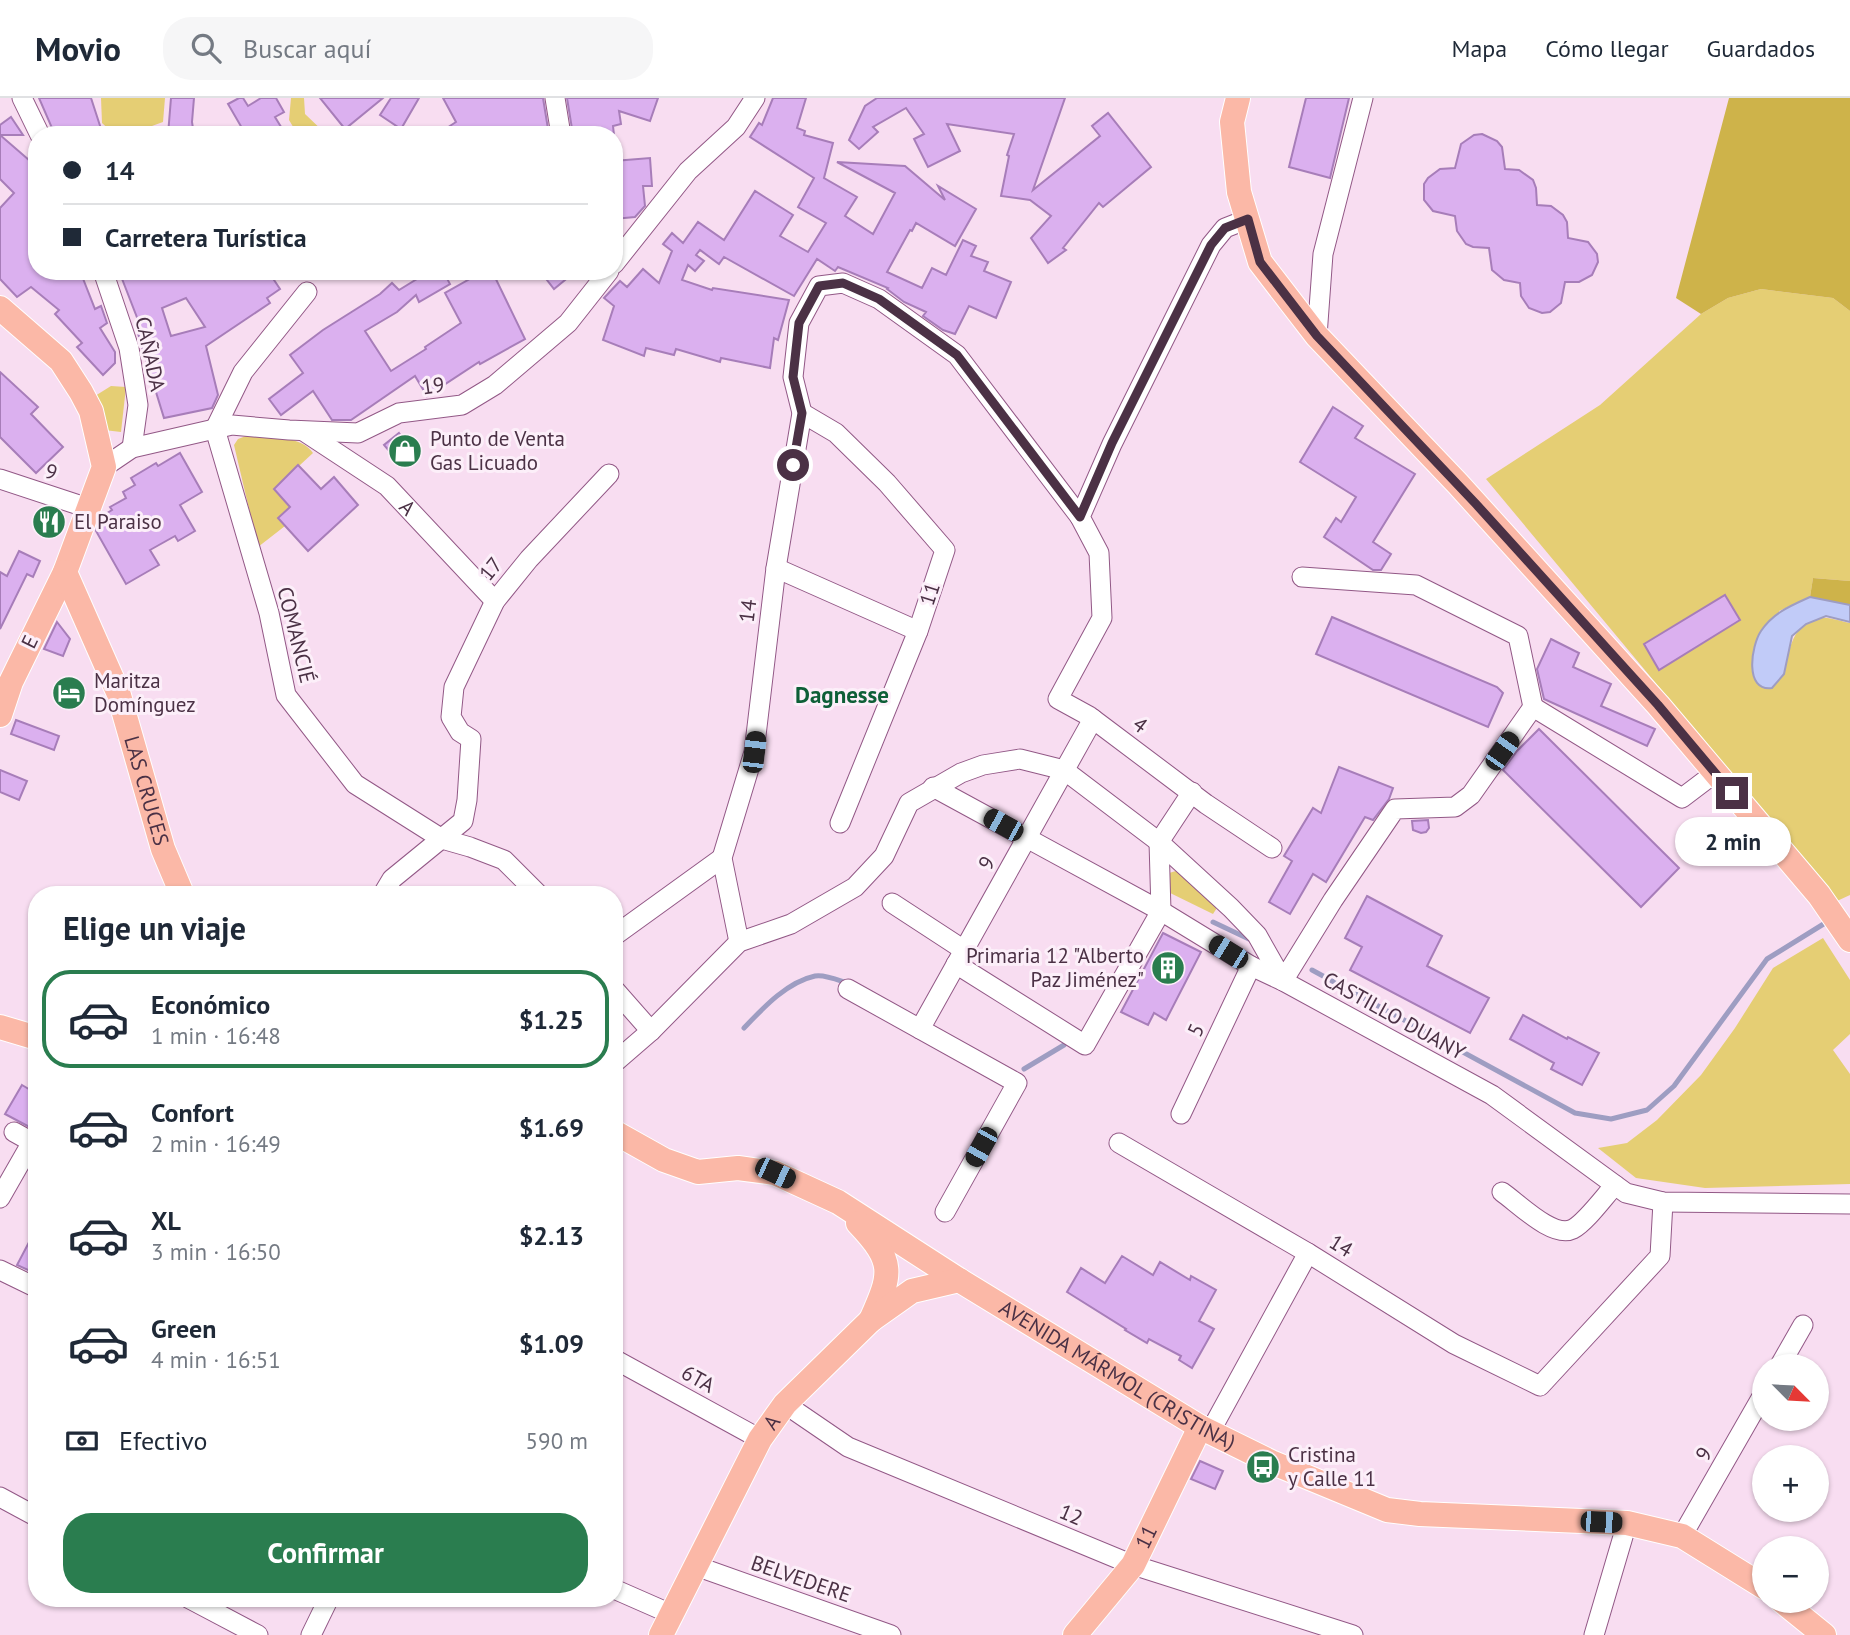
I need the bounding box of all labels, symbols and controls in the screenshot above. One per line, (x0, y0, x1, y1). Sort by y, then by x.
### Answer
search box (163, 17, 653, 80)
text: Movio (35, 27, 121, 70)
icon: search (187, 29, 225, 67)
text: Buscar aquí (243, 32, 371, 65)
text: Mapa (1451, 33, 1507, 64)
text: Cómo llegar (1545, 33, 1669, 64)
text: Guardados (1707, 33, 1815, 64)
text: 14 (105, 154, 134, 187)
text: Carretera Turística (105, 221, 307, 254)
street label: CAÑADA (129, 314, 172, 394)
street label: 19 (420, 371, 446, 400)
place label: Punto de Venta Gas Licuado (430, 425, 565, 476)
shop icon: Punto de Venta Gas Licuado (386, 432, 424, 470)
route start (777, 449, 809, 481)
street label: 9 (42, 457, 61, 486)
street label: A (394, 494, 422, 522)
restaurant icon: El Paraiso (30, 503, 68, 541)
place label: El Paraiso (74, 508, 162, 535)
street label: 17 (473, 551, 508, 586)
street label: 11 (913, 579, 946, 609)
street label: COMANCIÉ (272, 584, 321, 686)
street label: 14 (733, 598, 762, 624)
street label: E (15, 631, 44, 653)
place label: Maritza Domínguez (94, 667, 196, 718)
hotel icon: Maritza Domínguez (50, 674, 88, 712)
district label: Dagnesse (795, 680, 889, 709)
street label: 4 (1128, 710, 1153, 739)
car (1482, 728, 1523, 774)
car (742, 730, 767, 774)
street label: LAS CRUCES (118, 733, 175, 849)
route end (1716, 777, 1748, 809)
car (980, 806, 1027, 844)
callout: 2 min (1674, 818, 1790, 866)
text: 2 min (1705, 827, 1761, 856)
street label: 9 (972, 851, 1001, 874)
text: Elige un viaje (63, 907, 246, 949)
car (1205, 932, 1252, 972)
place label: Primaria 12 "Alberto Paz Jiménez" (966, 942, 1144, 993)
building icon: Primaria 12 "Alberto Paz Jiménez" (1149, 949, 1187, 987)
street label: CASTILLO DUANY (1318, 965, 1470, 1066)
icon: car (67, 988, 130, 1051)
text: Económico (151, 988, 270, 1021)
text: $1.25 (519, 1003, 584, 1036)
street label: 5 (1181, 1019, 1210, 1041)
text: 1 min · 16:48 (151, 1021, 281, 1050)
icon: car (67, 1096, 130, 1159)
text: Confort (151, 1096, 234, 1129)
text: $1.69 (519, 1111, 584, 1144)
car (962, 1124, 1001, 1170)
text: 2 min · 16:49 (151, 1129, 281, 1158)
car (752, 1155, 799, 1191)
icon: car (67, 1204, 130, 1267)
text: XL (151, 1204, 181, 1237)
text: $2.13 (519, 1219, 584, 1252)
street label: 14 (1324, 1228, 1358, 1263)
text: 3 min · 16:50 (151, 1237, 281, 1266)
street label: AVENIDA MÁRMOL (CRISTINA) (994, 1294, 1240, 1455)
icon: car (67, 1312, 130, 1375)
text: Green (151, 1312, 216, 1345)
text: $1.09 (519, 1327, 584, 1360)
text: 4 min · 16:51 (151, 1345, 281, 1374)
north arrow (1752, 1354, 1829, 1432)
map controls (1752, 1354, 1829, 1613)
street label: 6TA (677, 1359, 720, 1399)
street label: A (757, 1409, 786, 1435)
icon: cash (63, 1422, 101, 1460)
text: Efectivo (119, 1424, 208, 1457)
text: 590 m (526, 1426, 588, 1455)
place label: Cristina y Calle 11 (1288, 1441, 1376, 1492)
street label: 9 (1689, 1442, 1718, 1465)
button: + (1752, 1445, 1829, 1522)
bus stop icon: Cristina y Calle 11 (1244, 1448, 1282, 1486)
street label: 12 (1055, 1498, 1087, 1531)
car (1580, 1511, 1623, 1533)
button: Confirmar (63, 1513, 588, 1593)
street label: 11 (1129, 1521, 1163, 1553)
button: − (1752, 1536, 1829, 1613)
street label: BELVEDERE (748, 1549, 855, 1608)

